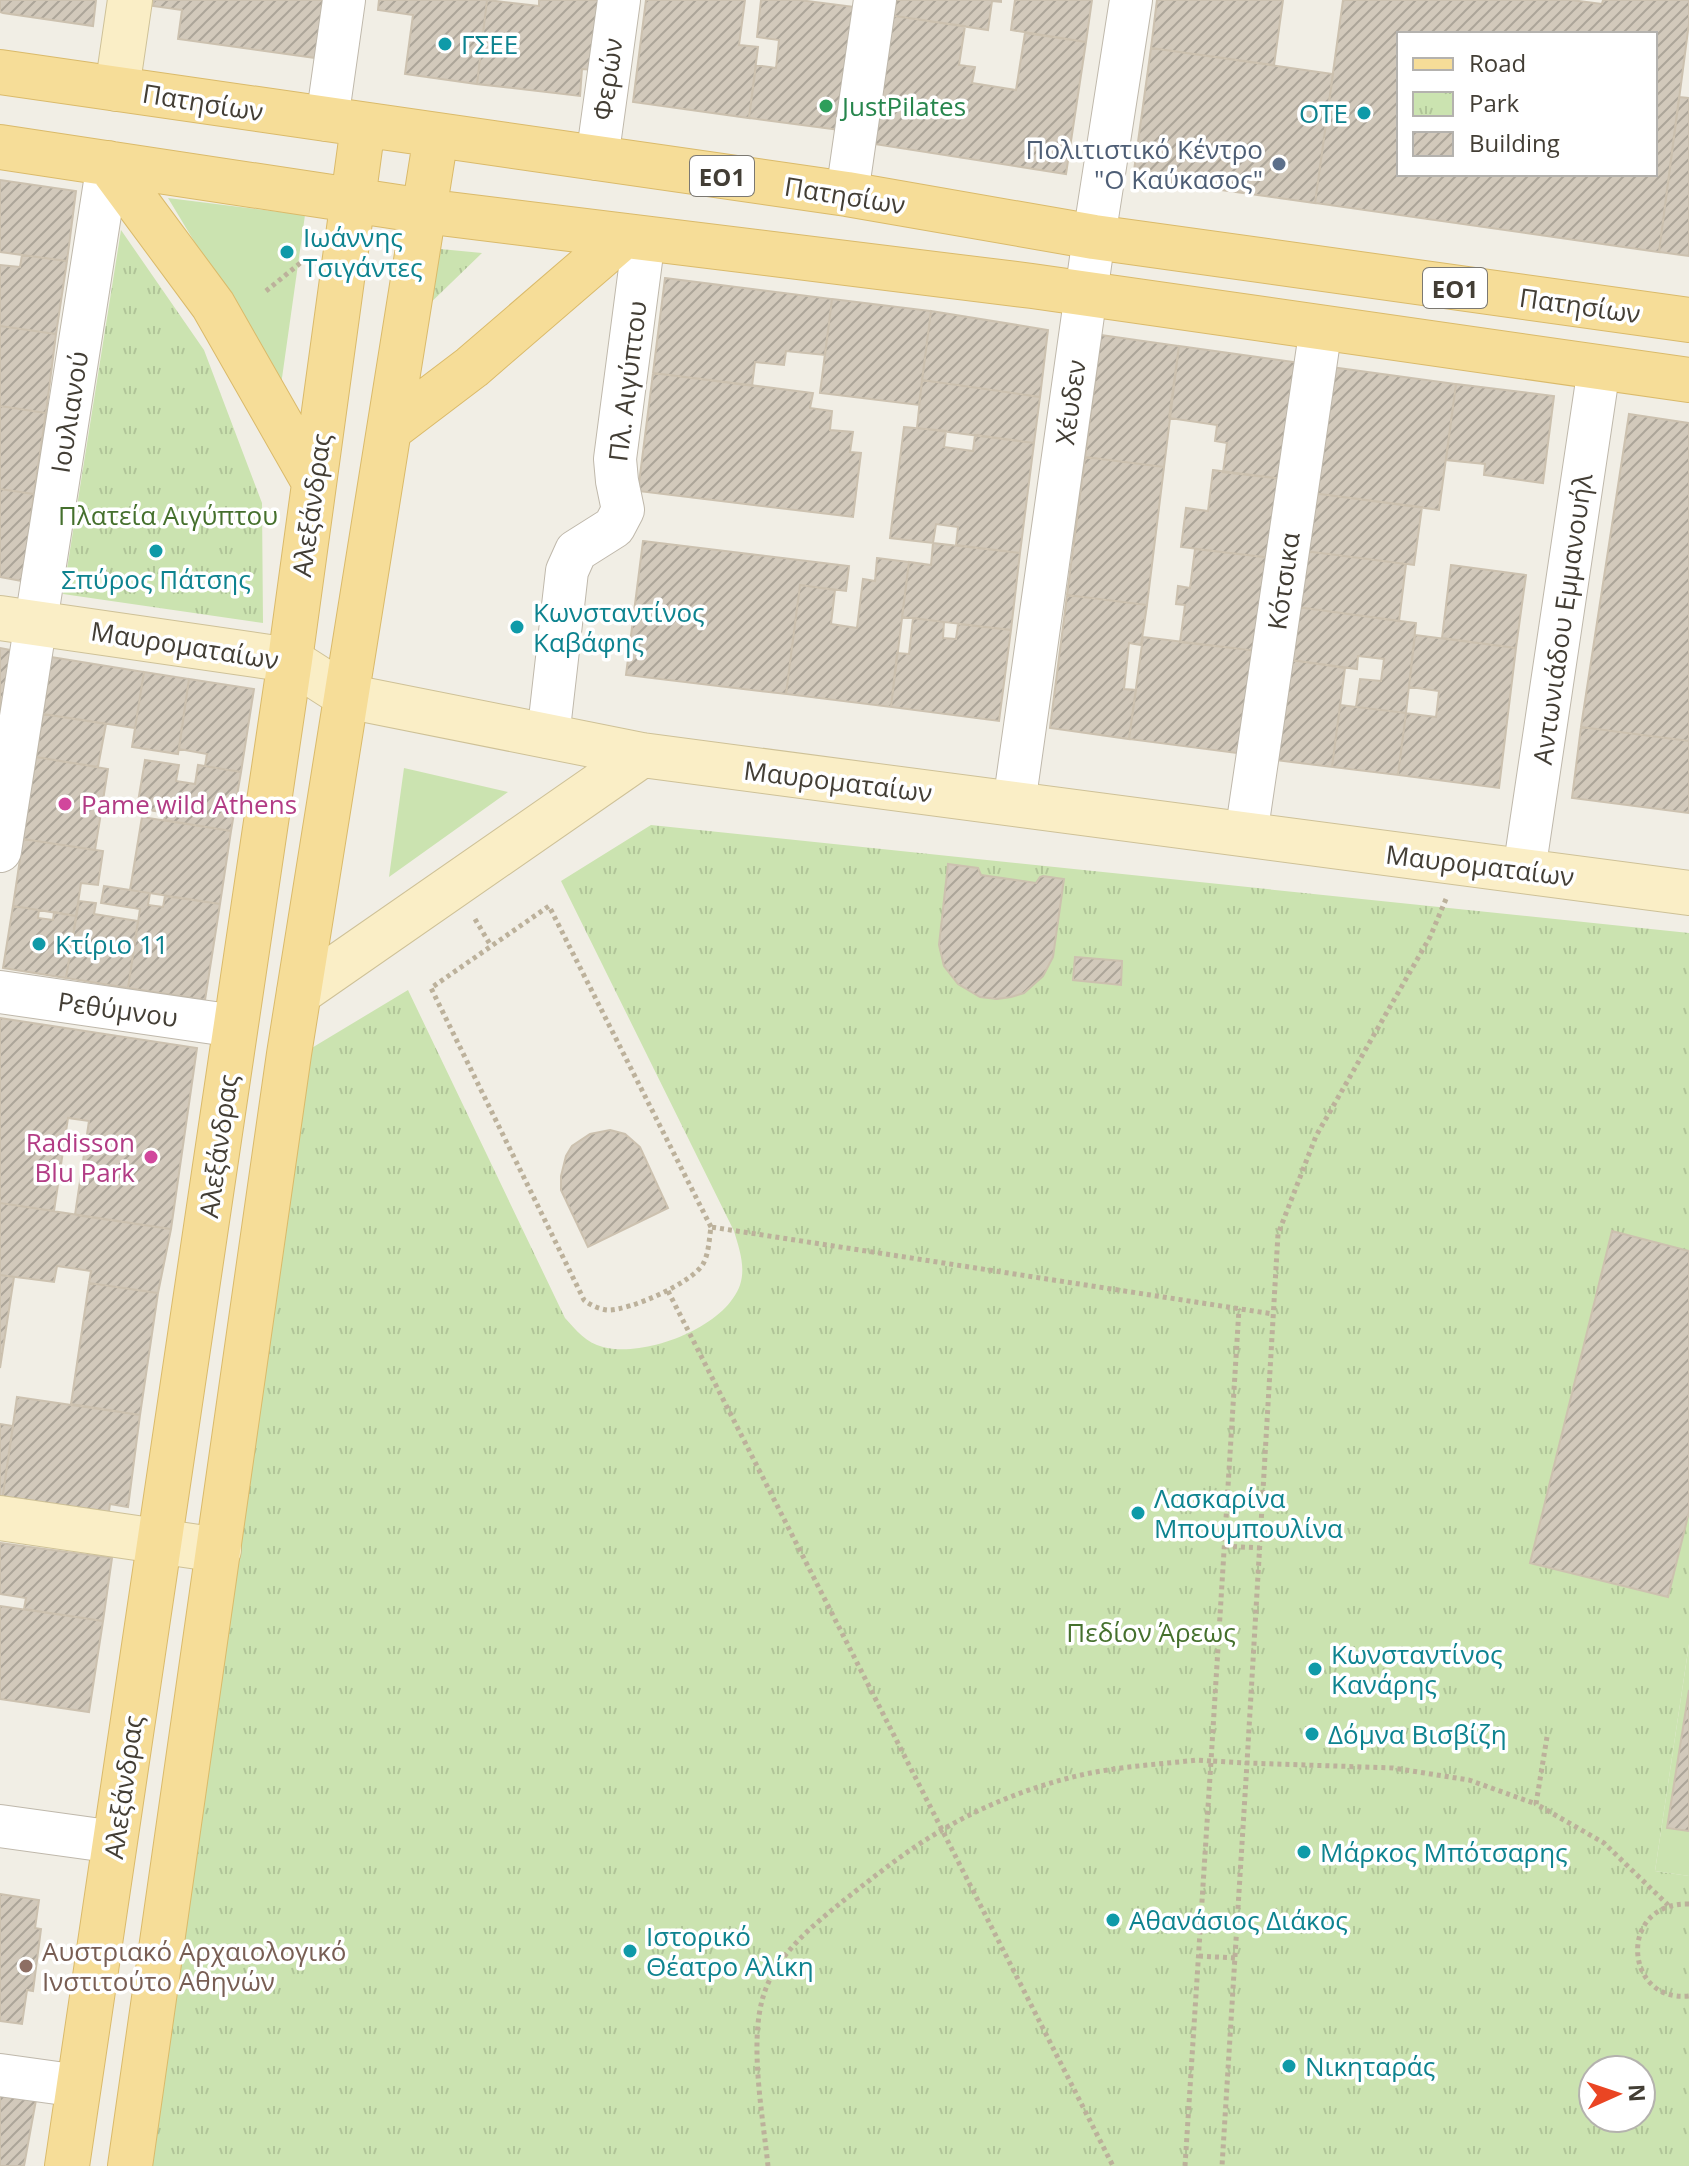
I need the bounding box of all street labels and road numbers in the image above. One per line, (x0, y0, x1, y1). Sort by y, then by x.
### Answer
street label: Φερών (583, 35, 631, 123)
street label: Πατησίων (140, 75, 266, 129)
road number: ΕΟ1 (690, 156, 754, 196)
street label: Πατησίων (782, 168, 908, 222)
road number: ΕΟ1 (1423, 268, 1487, 308)
street label: Πατησίων (1517, 279, 1643, 331)
street label: Πλ. Αιγύπτου (599, 299, 655, 463)
street label: Ιουλιανού (42, 348, 96, 476)
street label: Χέυδεν (1046, 357, 1094, 447)
street label: Αλεξάνδρας (283, 431, 339, 579)
street label: Αντωνιάδου Εμμανουήλ (1524, 471, 1600, 767)
street label: Κότσικα (1258, 530, 1308, 632)
street label: Μαυροματαίων (89, 612, 281, 678)
street label: Μαυροματαίων (742, 752, 934, 810)
street label: Μαυροματαίων (1384, 836, 1576, 894)
street label: Ρεθύμνου (56, 983, 180, 1035)
street label: Αλεξάνδρας (190, 1072, 246, 1220)
street label: Αλεξάνδρας (95, 1713, 151, 1861)

